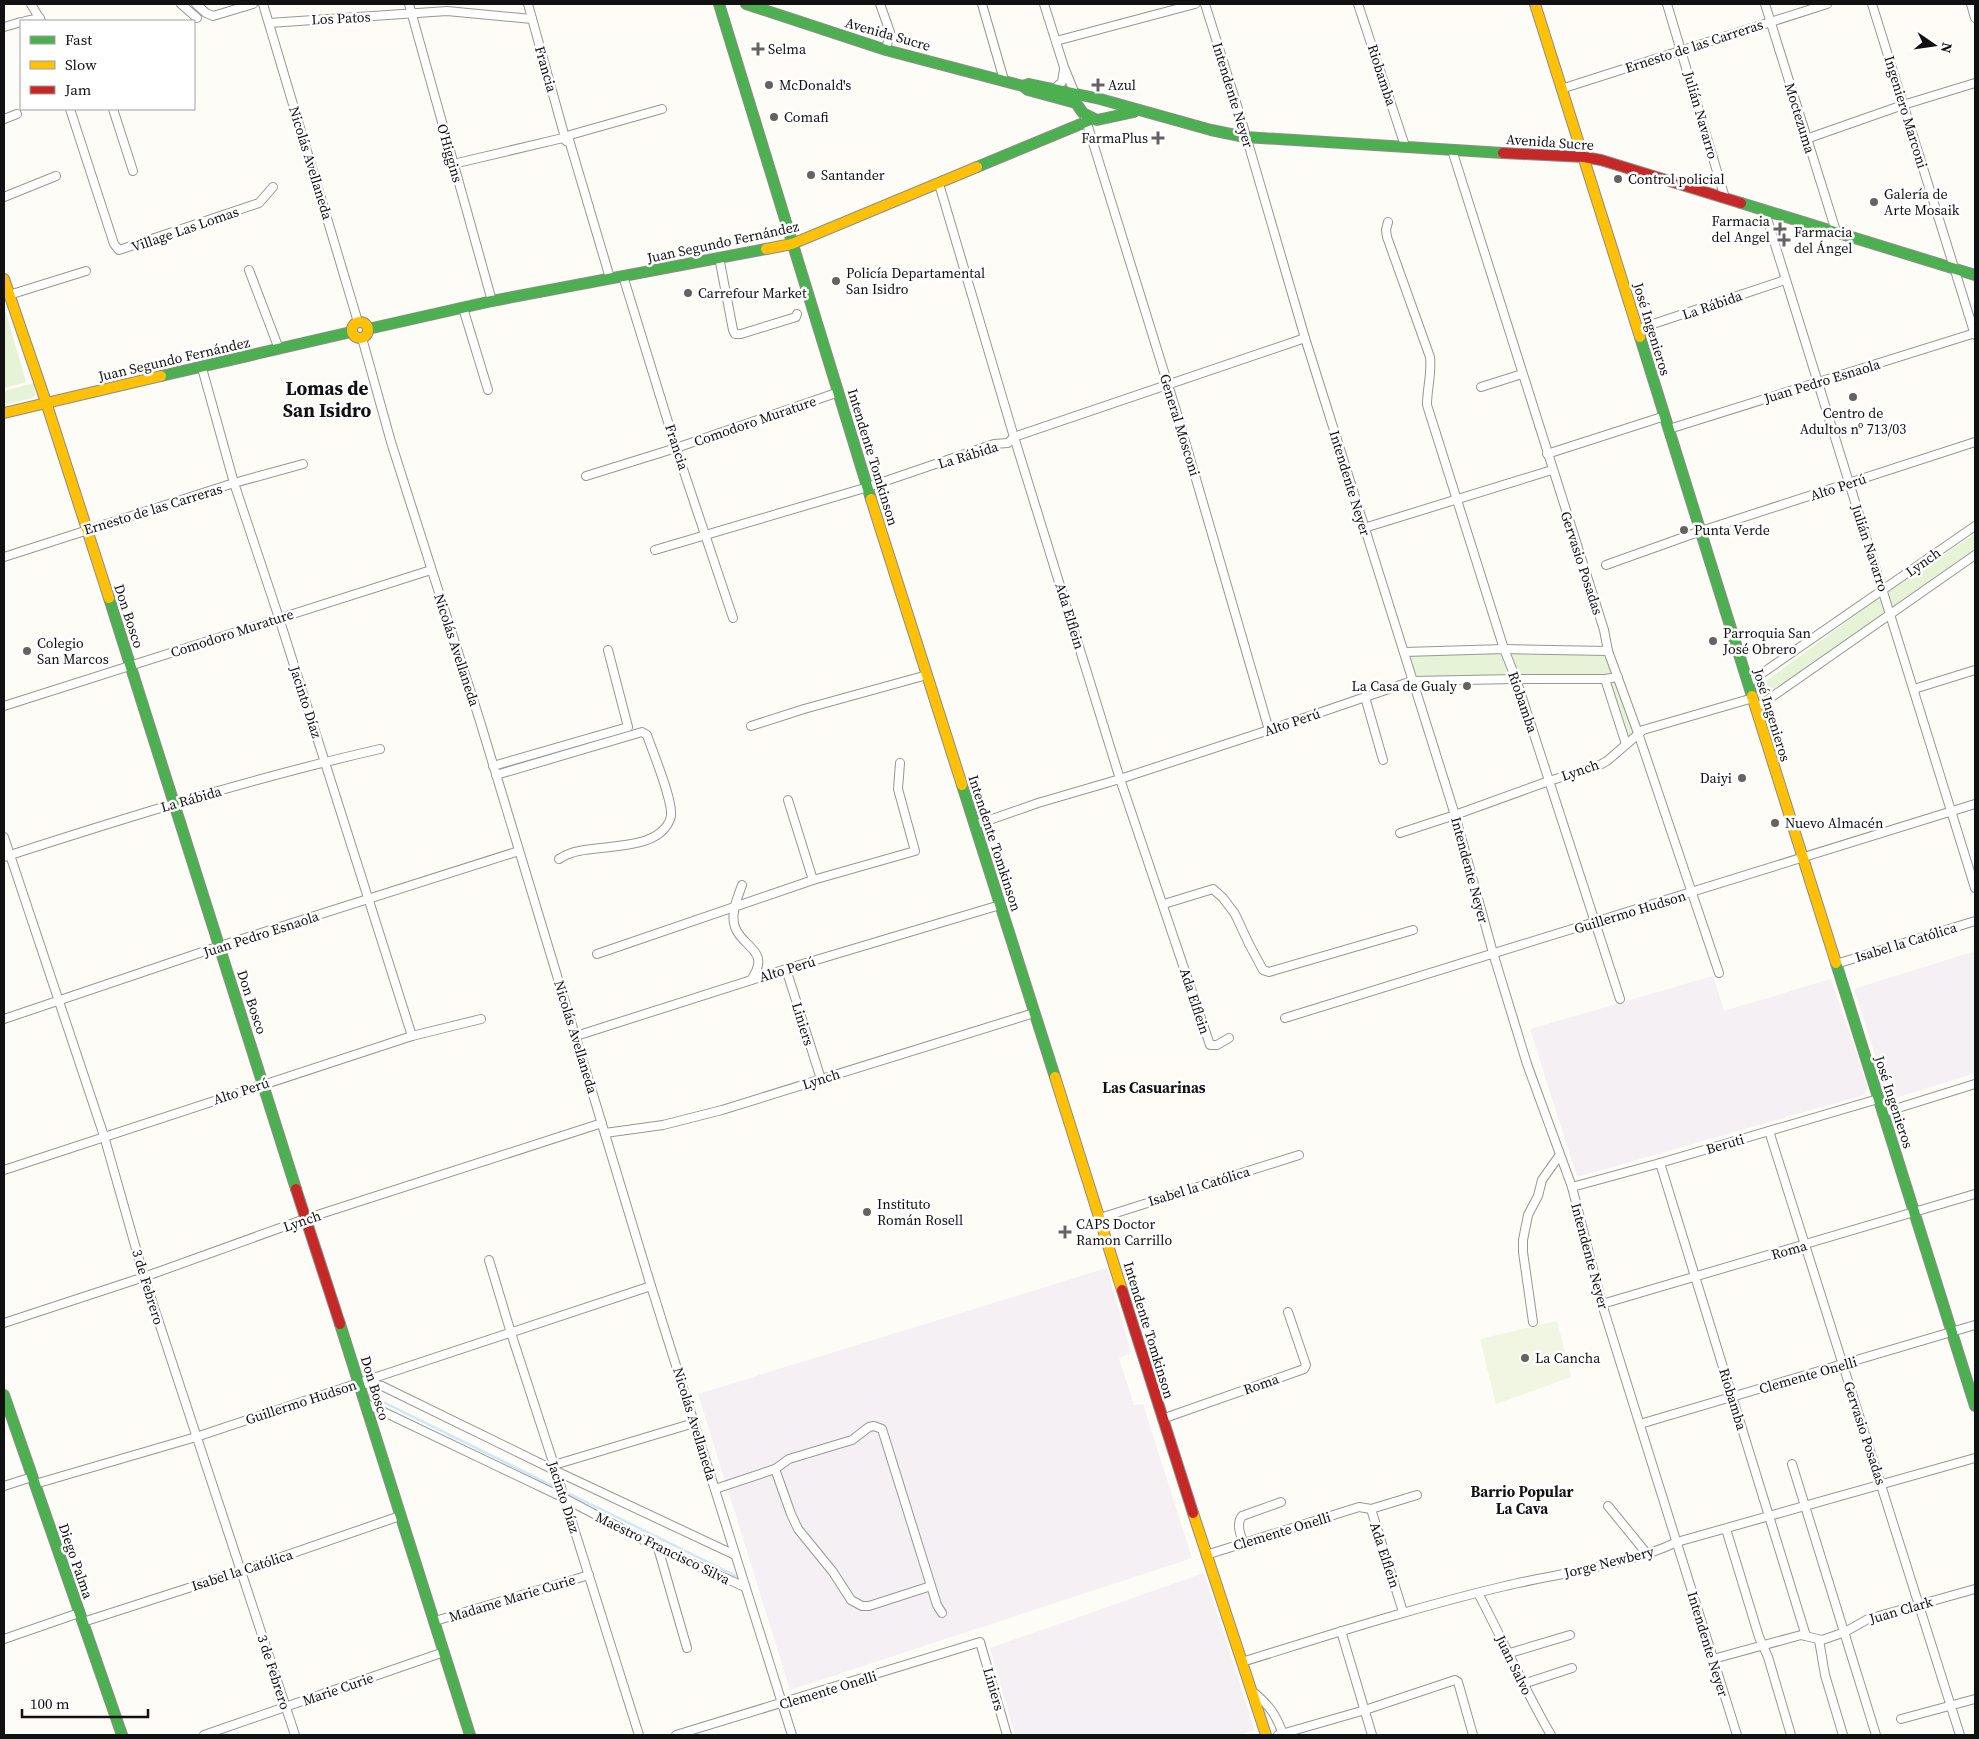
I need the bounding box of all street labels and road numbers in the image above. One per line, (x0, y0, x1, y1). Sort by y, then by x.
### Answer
street label: Los Patos (311, 6, 371, 30)
street label: Avenida Sucre (843, 12, 933, 56)
street label: Ernesto de las Carreras (1622, 14, 1766, 78)
street label: Intendente Neyer (1207, 40, 1259, 150)
street label: Riobamba (1363, 42, 1402, 109)
street label: Francia (530, 44, 562, 95)
street label: Ingeniero Marconi (1879, 53, 1933, 171)
street label: Julián Navarro (1679, 68, 1723, 161)
street label: Moctezuma (1780, 80, 1820, 157)
street label: Nicolás Avellaneda (284, 104, 338, 223)
street label: O'Higgins (432, 121, 468, 185)
street label: Avenida Sucre (1505, 129, 1595, 155)
street label: Village Las Lomas (129, 201, 241, 257)
street label: Juan Segundo Fernández (644, 216, 801, 268)
street label: José Ingenieros (1628, 279, 1676, 378)
street label: La Rábida (1679, 285, 1745, 325)
street label: Juan Segundo Fernández (95, 332, 252, 386)
street label: Juan Pedro Esnaola (1761, 354, 1883, 408)
street label: General Mosconi (1155, 371, 1205, 479)
street label: Intendente Tomkinson (843, 386, 904, 528)
street label: Comodoro Murature (691, 391, 819, 451)
street label: Francia (660, 421, 694, 473)
street label: Intendente Neyer (1324, 428, 1376, 538)
street label: La Rábida (935, 436, 1001, 474)
street label: Alto Perú (1807, 469, 1869, 505)
street label: Ernesto de las Carreras (81, 478, 225, 540)
street label: Julián Navarro (1846, 501, 1894, 594)
street label: Gervasio Posadas (1556, 509, 1608, 617)
street label: Lynch (1901, 543, 1945, 581)
street label: Ada Elflein (1050, 580, 1090, 652)
street label: Don Bosco (109, 581, 149, 651)
street label: Nicolás Avellaneda (429, 591, 485, 710)
street label: Comodoro Murature (168, 604, 296, 662)
street label: Jacinto Díaz (285, 663, 327, 741)
street label: José Ingenieros (1748, 665, 1796, 764)
street label: Riobamba (1503, 669, 1543, 736)
street label: Alto Perú (1261, 703, 1323, 741)
street label: Lynch (1558, 754, 1602, 786)
street label: Intendente Tomkinson (964, 772, 1027, 914)
street label: La Rábida (158, 781, 224, 817)
street label: Intendente Neyer (1446, 815, 1494, 925)
street label: Guillermo Hudson (1572, 885, 1689, 938)
street label: Juan Pedro Esnaola (200, 906, 322, 962)
street label: Isabel la Católica (1853, 917, 1960, 967)
street label: Alto Perú (756, 951, 818, 987)
street label: Ada Elflein (1175, 965, 1215, 1037)
street label: Don Bosco (232, 967, 272, 1037)
street label: Nicolás Avellaneda (549, 978, 603, 1097)
street label: Liniers (787, 1000, 819, 1048)
street label: José Ingenieros (1869, 1052, 1918, 1151)
street label: Lynch (800, 1064, 842, 1094)
street label: Alto Perú (210, 1073, 272, 1109)
street label: Beruti (1704, 1129, 1746, 1159)
street label: Isabel la Católica (1146, 1161, 1253, 1211)
street label: Intendente Neyer (1566, 1201, 1614, 1311)
street label: Lynch (280, 1205, 324, 1237)
street label: Roma (1769, 1235, 1810, 1265)
street label: 3 de Febrero (127, 1247, 169, 1327)
street label: Intendente Tomkinson (1119, 1259, 1180, 1401)
street label: Clemente Onelli (1757, 1351, 1859, 1399)
street label: Don Bosco (356, 1353, 394, 1423)
street label: Nicolás Avellaneda (668, 1365, 722, 1484)
street label: Riobamba (1714, 1366, 1752, 1433)
street label: Roma (1241, 1368, 1282, 1399)
street label: Guillermo Hudson (243, 1374, 360, 1429)
street label: Gervasio Posadas (1839, 1379, 1891, 1487)
street label: Jacinto Díaz (543, 1458, 585, 1536)
street label: Maestro Francisco Silva (592, 1507, 734, 1590)
street label: Clemente Onelli (1231, 1507, 1333, 1555)
street label: Ada Elflein (1365, 1519, 1405, 1591)
street label: Diego Palma (54, 1521, 99, 1602)
street label: Jorge Newbery (1561, 1541, 1657, 1583)
street label: Isabel la Católica (189, 1544, 296, 1596)
street label: Madame Marie Curie (446, 1569, 578, 1627)
street label: Intendente Neyer (1682, 1589, 1734, 1699)
street label: Juan Clark (1866, 1591, 1935, 1629)
street label: Juan Salvo (1490, 1631, 1537, 1699)
street label: 3 de Febrero (252, 1632, 296, 1712)
street label: Liniers (978, 1665, 1010, 1713)
street label: Clemente Onelli (777, 1666, 879, 1714)
street label: Marie Curie (300, 1667, 376, 1711)

